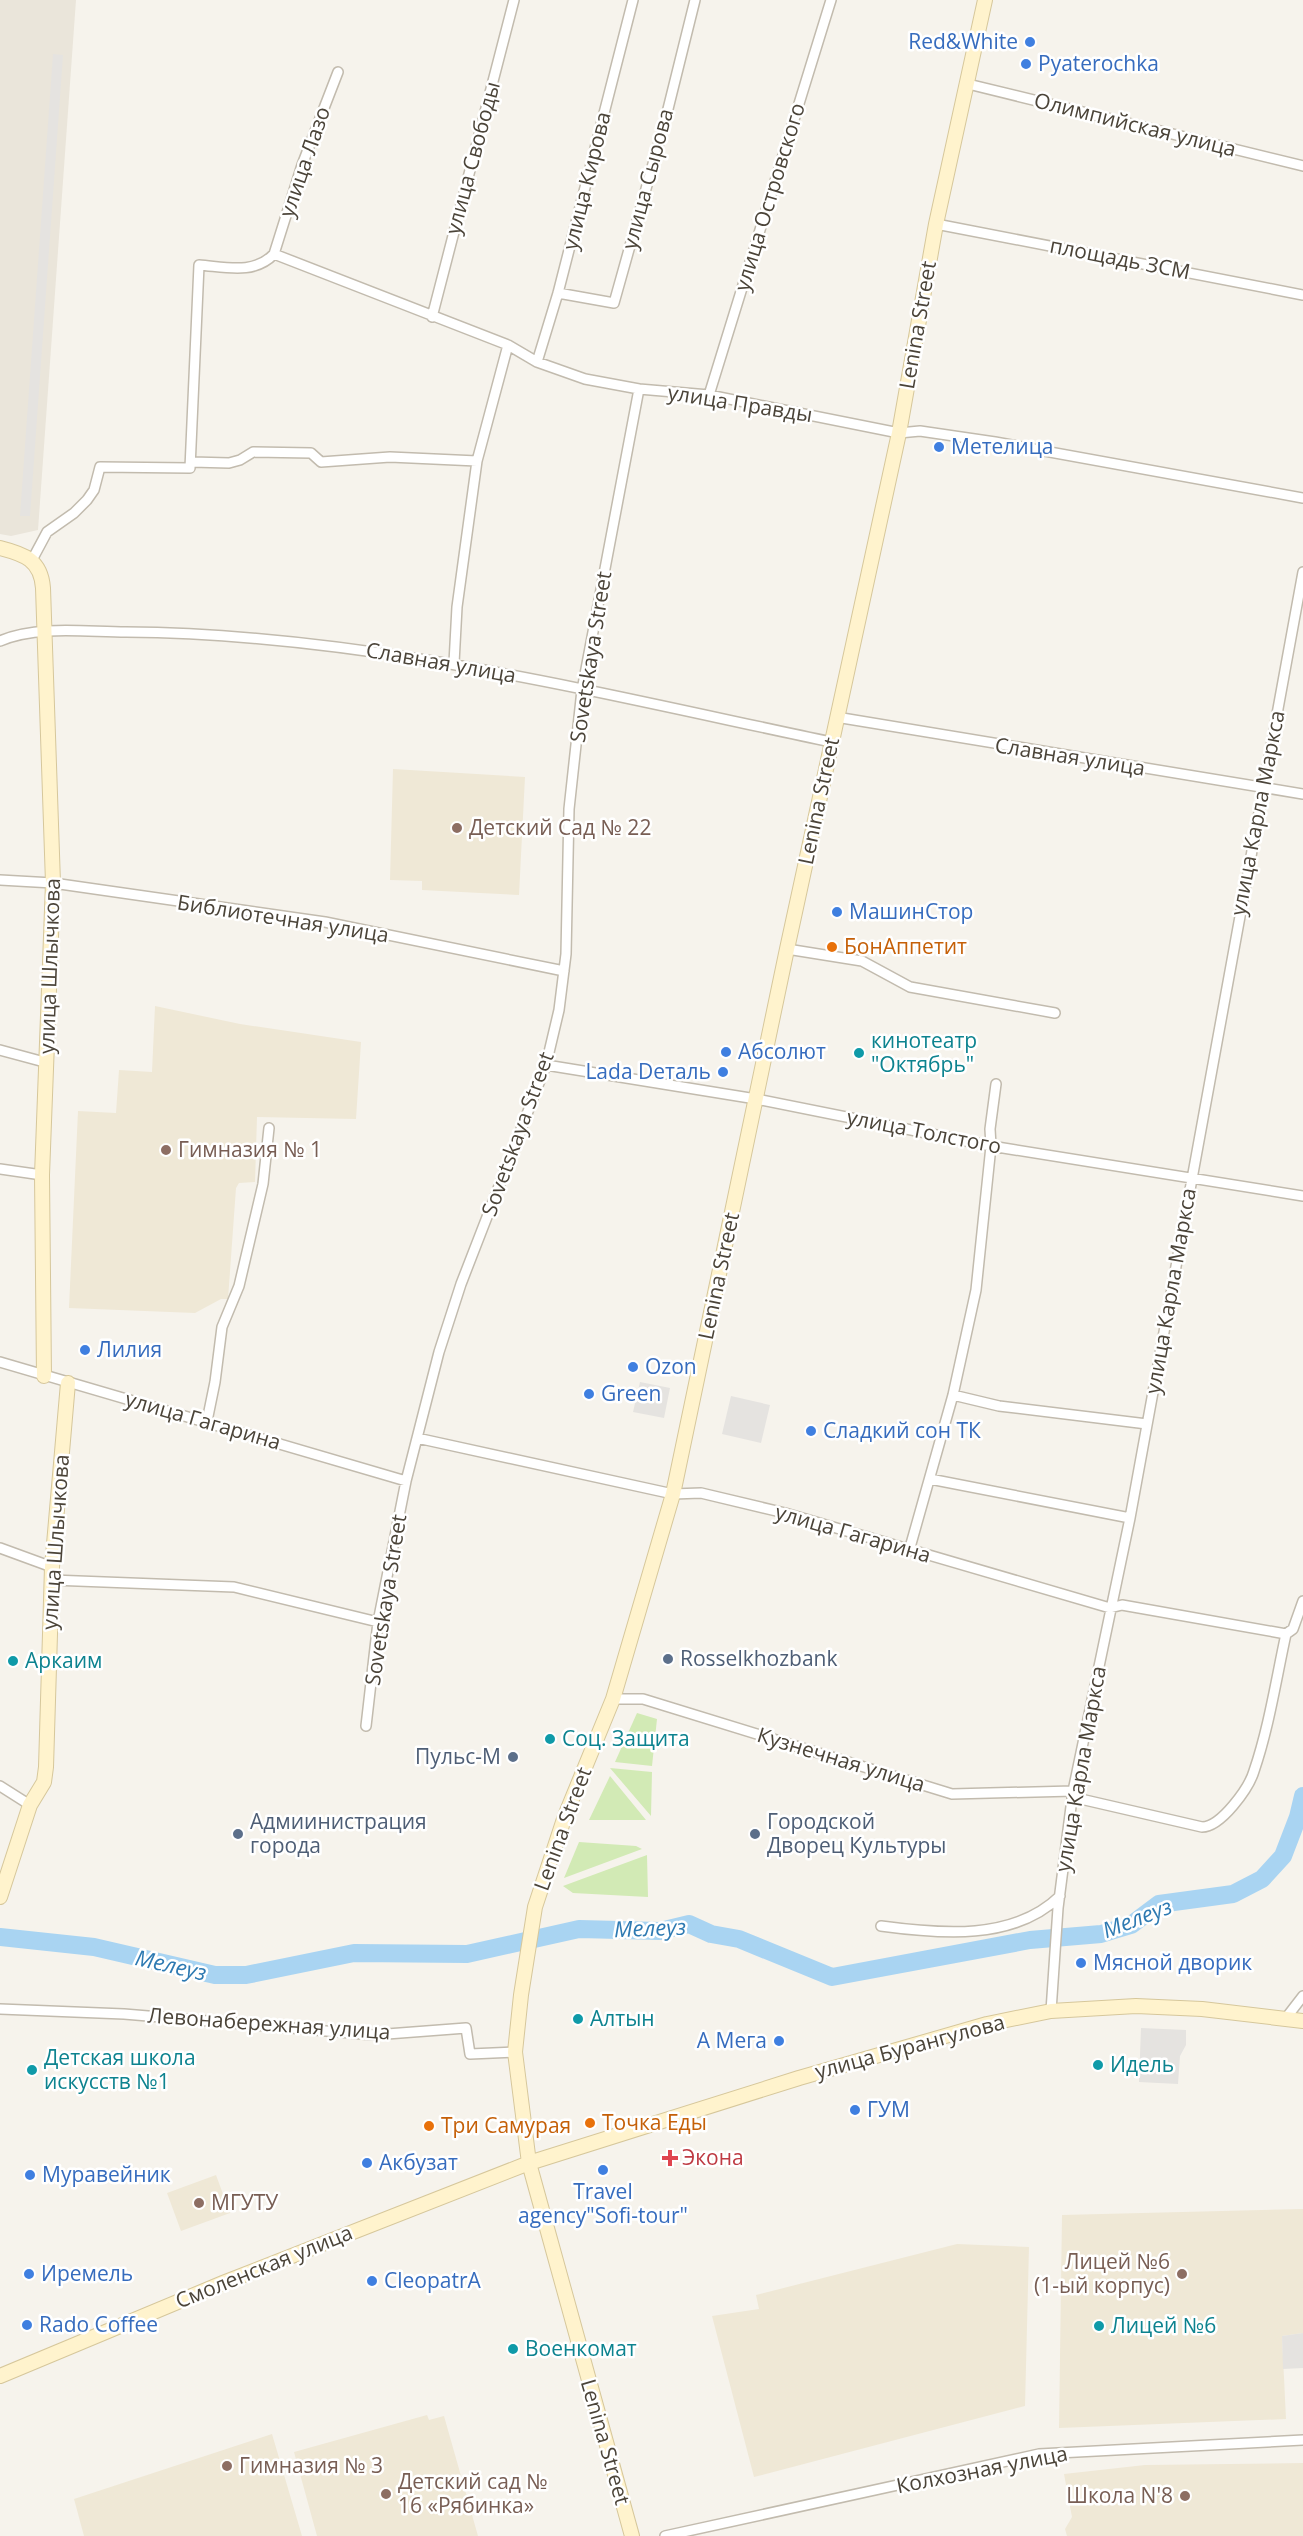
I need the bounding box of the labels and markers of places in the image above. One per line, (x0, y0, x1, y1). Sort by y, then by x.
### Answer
place label: Red&White (908, 27, 1018, 55)
marker: Red&White (1023, 35, 1037, 49)
place label: Pyaterochka (1038, 49, 1159, 77)
marker: Pyaterochka (1019, 57, 1033, 71)
place label: Метелица (951, 432, 1054, 460)
marker: Метелица (932, 440, 946, 454)
place label: Детский Сад № 22 (469, 813, 651, 841)
marker: Детский Сад № 22 (450, 821, 464, 835)
place label: МашинСтор (849, 897, 973, 925)
marker: МашинСтор (830, 905, 844, 919)
place label: БонАппетит (844, 932, 967, 960)
marker: БонАппетит (825, 940, 839, 954)
place label: кинотеатр "Октябрь" (871, 1026, 977, 1078)
place label: Абсолют (738, 1037, 826, 1065)
marker: Абсолют (719, 1045, 733, 1059)
marker: кинотеатр "Октябрь" (852, 1046, 866, 1060)
place label: Lada Dеталь (585, 1057, 711, 1085)
marker: Lada Dеталь (716, 1065, 730, 1079)
place label: Гимназия № 1 (178, 1135, 322, 1163)
marker: Гимназия № 1 (159, 1143, 173, 1157)
place label: Лилия (97, 1335, 162, 1363)
marker: Лилия (78, 1343, 92, 1357)
place label: Ozon (645, 1352, 697, 1380)
marker: Ozon (626, 1360, 640, 1374)
place label: Green (601, 1379, 661, 1407)
marker: Green (582, 1387, 596, 1401)
place label: Сладкий сон ТК (823, 1416, 981, 1444)
marker: Сладкий сон ТК (804, 1424, 818, 1438)
place label: Rosselkhozbank (680, 1644, 838, 1672)
place label: Аркаим (25, 1646, 102, 1674)
marker: Rosselkhozbank (661, 1652, 675, 1666)
marker: Аркаим (6, 1654, 20, 1668)
place label: Соц. Защита (562, 1724, 690, 1752)
marker: Соц. Защита (543, 1732, 557, 1746)
place label: Пульс-М (415, 1742, 501, 1770)
marker: Пульс-М (506, 1750, 520, 1764)
place label: Адмиинистрация города (250, 1807, 427, 1859)
place label: Городской Дворец Культуры (767, 1807, 946, 1859)
marker: Адмиинистрация города (231, 1827, 245, 1841)
marker: Городской Дворец Культуры (748, 1827, 762, 1841)
place label: Мясной дворик (1093, 1948, 1252, 1976)
marker: Мясной дворик (1074, 1956, 1088, 1970)
place label: Алтын (590, 2004, 655, 2032)
marker: Алтын (571, 2012, 585, 2026)
place label: А Мега (697, 2026, 767, 2054)
marker: А Мега (772, 2034, 786, 2048)
place label: Детская школа искусств №1 (44, 2043, 196, 2095)
place label: Идель (1110, 2050, 1174, 2078)
marker: Идель (1091, 2058, 1105, 2072)
marker: Детская школа искусств №1 (25, 2063, 39, 2077)
place label: ГУМ (867, 2095, 910, 2123)
marker: ГУМ (848, 2103, 862, 2117)
place label: Точка Еды (602, 2108, 707, 2136)
place label: Три Самурая (441, 2111, 571, 2139)
marker: Точка Еды (583, 2116, 597, 2130)
marker: Три Самурая (422, 2119, 436, 2133)
place label: Экона (682, 2143, 744, 2171)
place label: Акбузат (379, 2148, 458, 2176)
marker: Экона (663, 2151, 677, 2165)
marker: Акбузат (360, 2156, 374, 2170)
place label: Муравейник (42, 2160, 171, 2188)
marker: Travel agency"Sofi-tour" (596, 2163, 610, 2177)
marker: Муравейник (23, 2168, 37, 2182)
place label: Travel agency"Sofi-tour" (518, 2177, 688, 2229)
place label: МГУТУ (211, 2188, 278, 2216)
marker: МГУТУ (192, 2196, 206, 2210)
place label: Лицей №6 (1-ый корпус) (1034, 2247, 1170, 2299)
place label: Иремель (41, 2259, 133, 2287)
place label: CleopatrA (384, 2266, 482, 2294)
marker: Иремель (22, 2267, 36, 2281)
marker: Лицей №6 (1-ый корпус) (1175, 2267, 1189, 2281)
marker: CleopatrA (365, 2274, 379, 2288)
place label: Rado Coffee (39, 2310, 158, 2338)
place label: Лицей №6 (1111, 2311, 1216, 2339)
marker: Rado Coffee (20, 2318, 34, 2332)
marker: Лицей №6 (1092, 2319, 1106, 2333)
place label: Военкомат (525, 2334, 637, 2362)
marker: Военкомат (506, 2342, 520, 2356)
place label: Гимназия № 3 (239, 2451, 383, 2479)
marker: Гимназия № 3 (220, 2459, 234, 2473)
place label: Детский сад № 16 «Рябинка» (398, 2467, 548, 2519)
place label: Школа N'8 (1066, 2481, 1173, 2509)
marker: Детский сад № 16 «Рябинка» (379, 2487, 393, 2501)
marker: Школа N'8 (1178, 2489, 1192, 2503)

